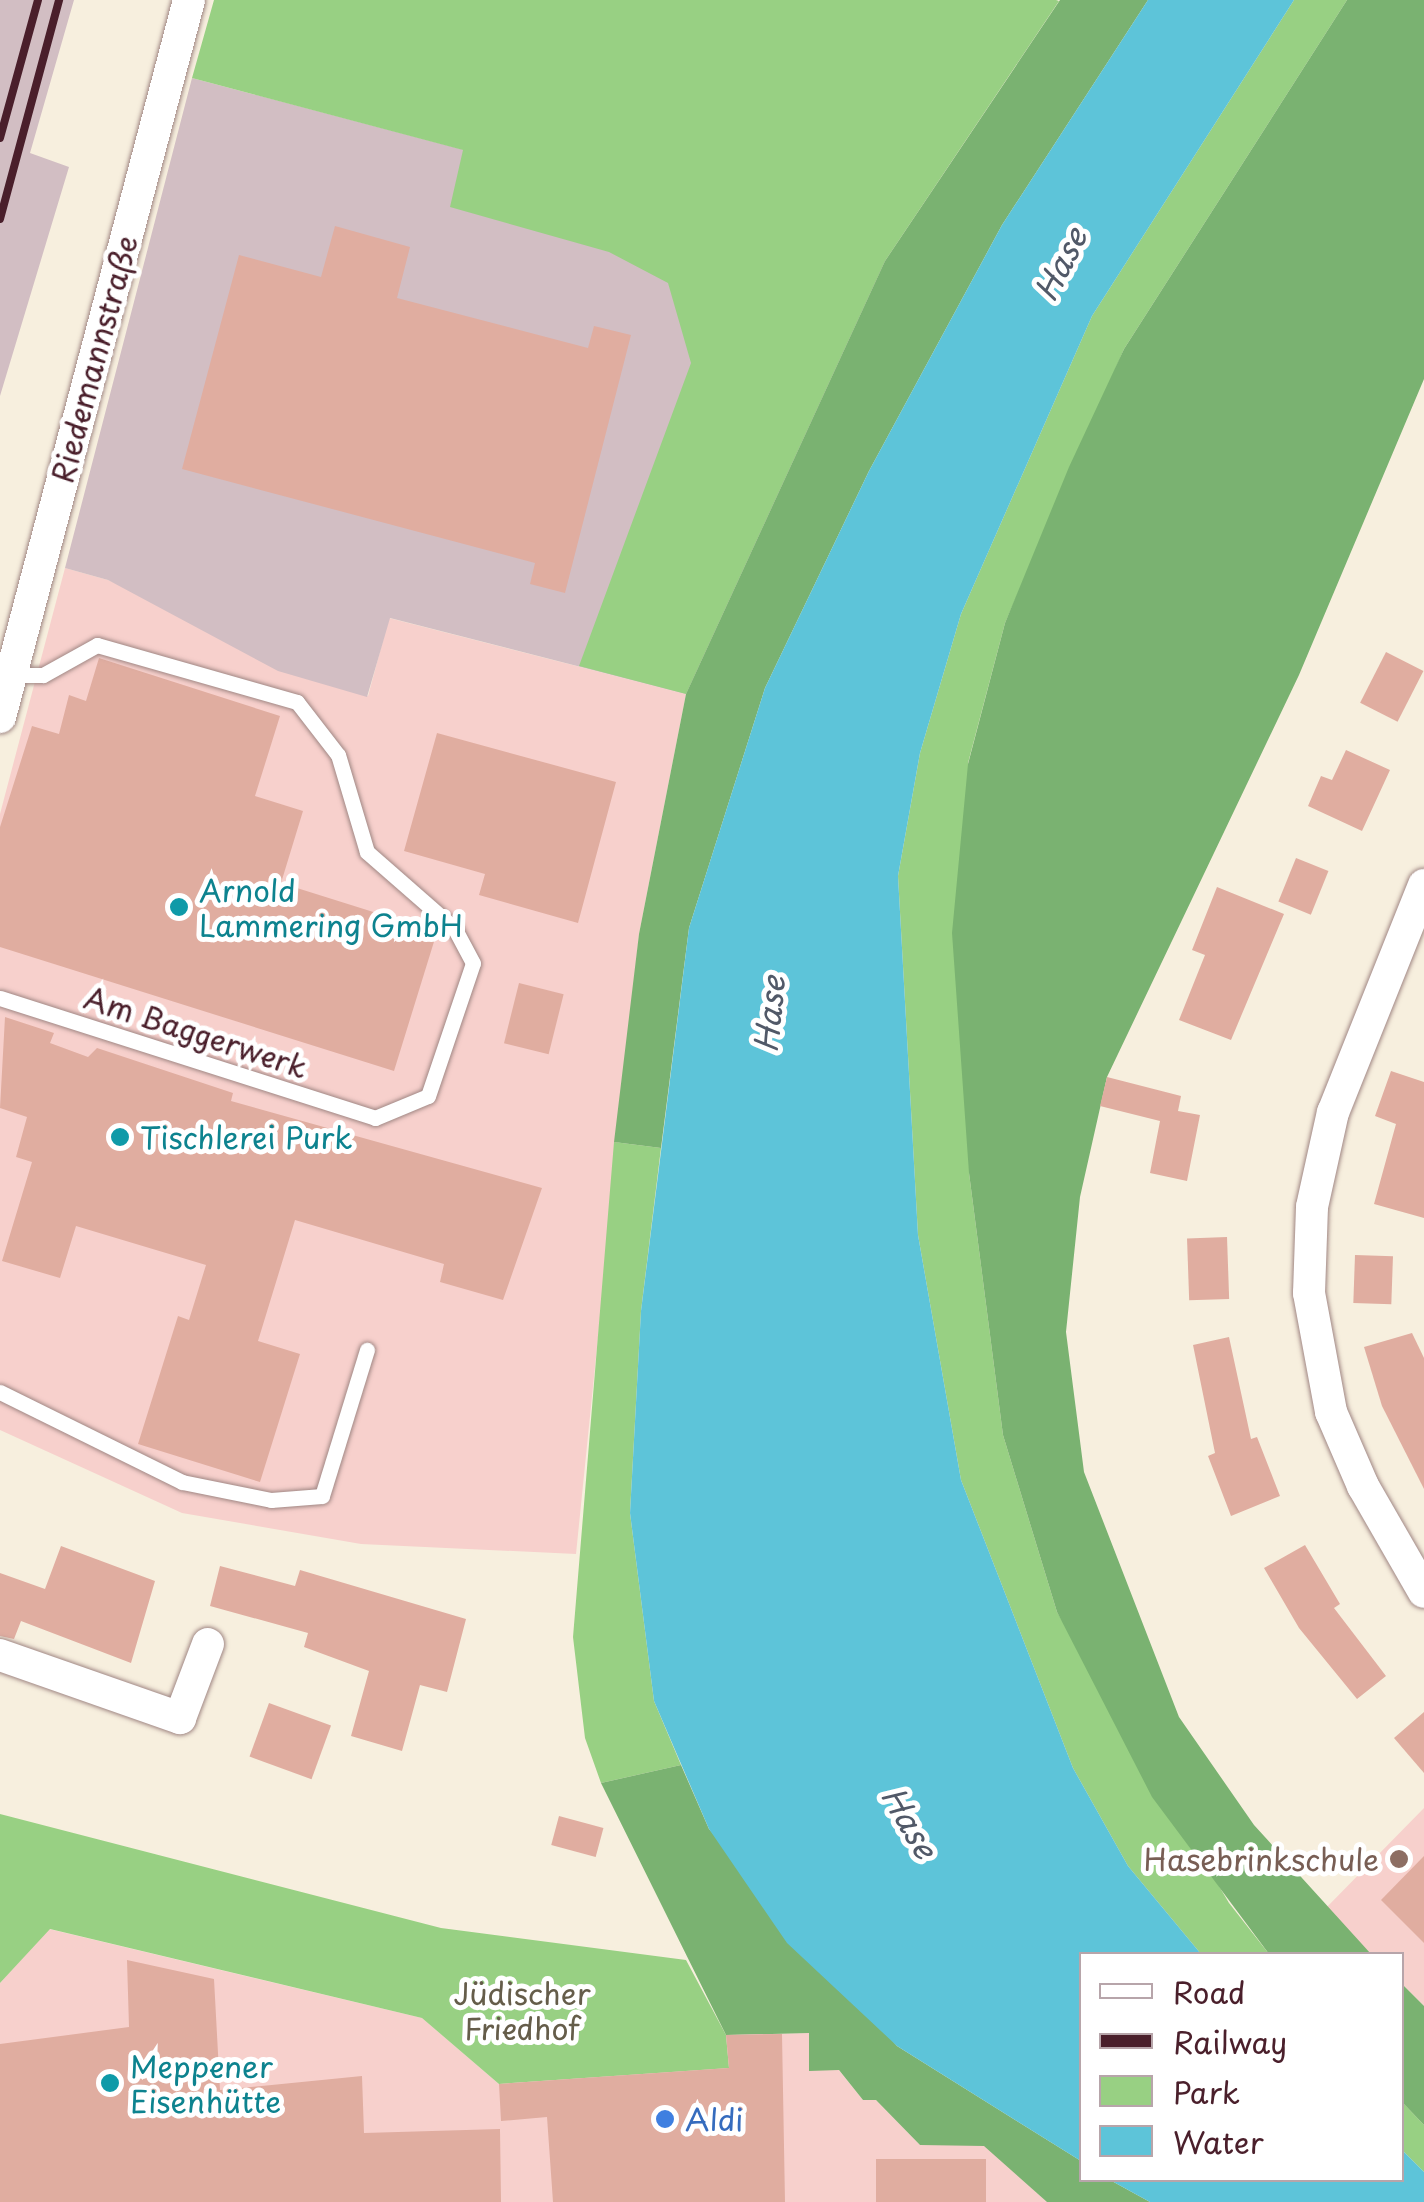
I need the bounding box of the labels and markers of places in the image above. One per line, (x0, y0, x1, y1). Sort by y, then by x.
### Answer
place label: Arnold Lammering GmbH (199, 872, 462, 942)
marker: Arnold Lammering GmbH (168, 896, 190, 918)
place label: Tischlerei Purk (140, 1119, 354, 1155)
marker: Tischlerei Purk (109, 1126, 131, 1148)
place label: Hasebrinkschule (1144, 1841, 1379, 1877)
marker: Hasebrinkschule (1388, 1848, 1410, 1870)
place label: Meppener Eisenhütte (130, 2048, 281, 2118)
marker: Meppener Eisenhütte (99, 2072, 121, 2094)
place label: Aldi (685, 2101, 743, 2137)
marker: Aldi (654, 2108, 676, 2130)

